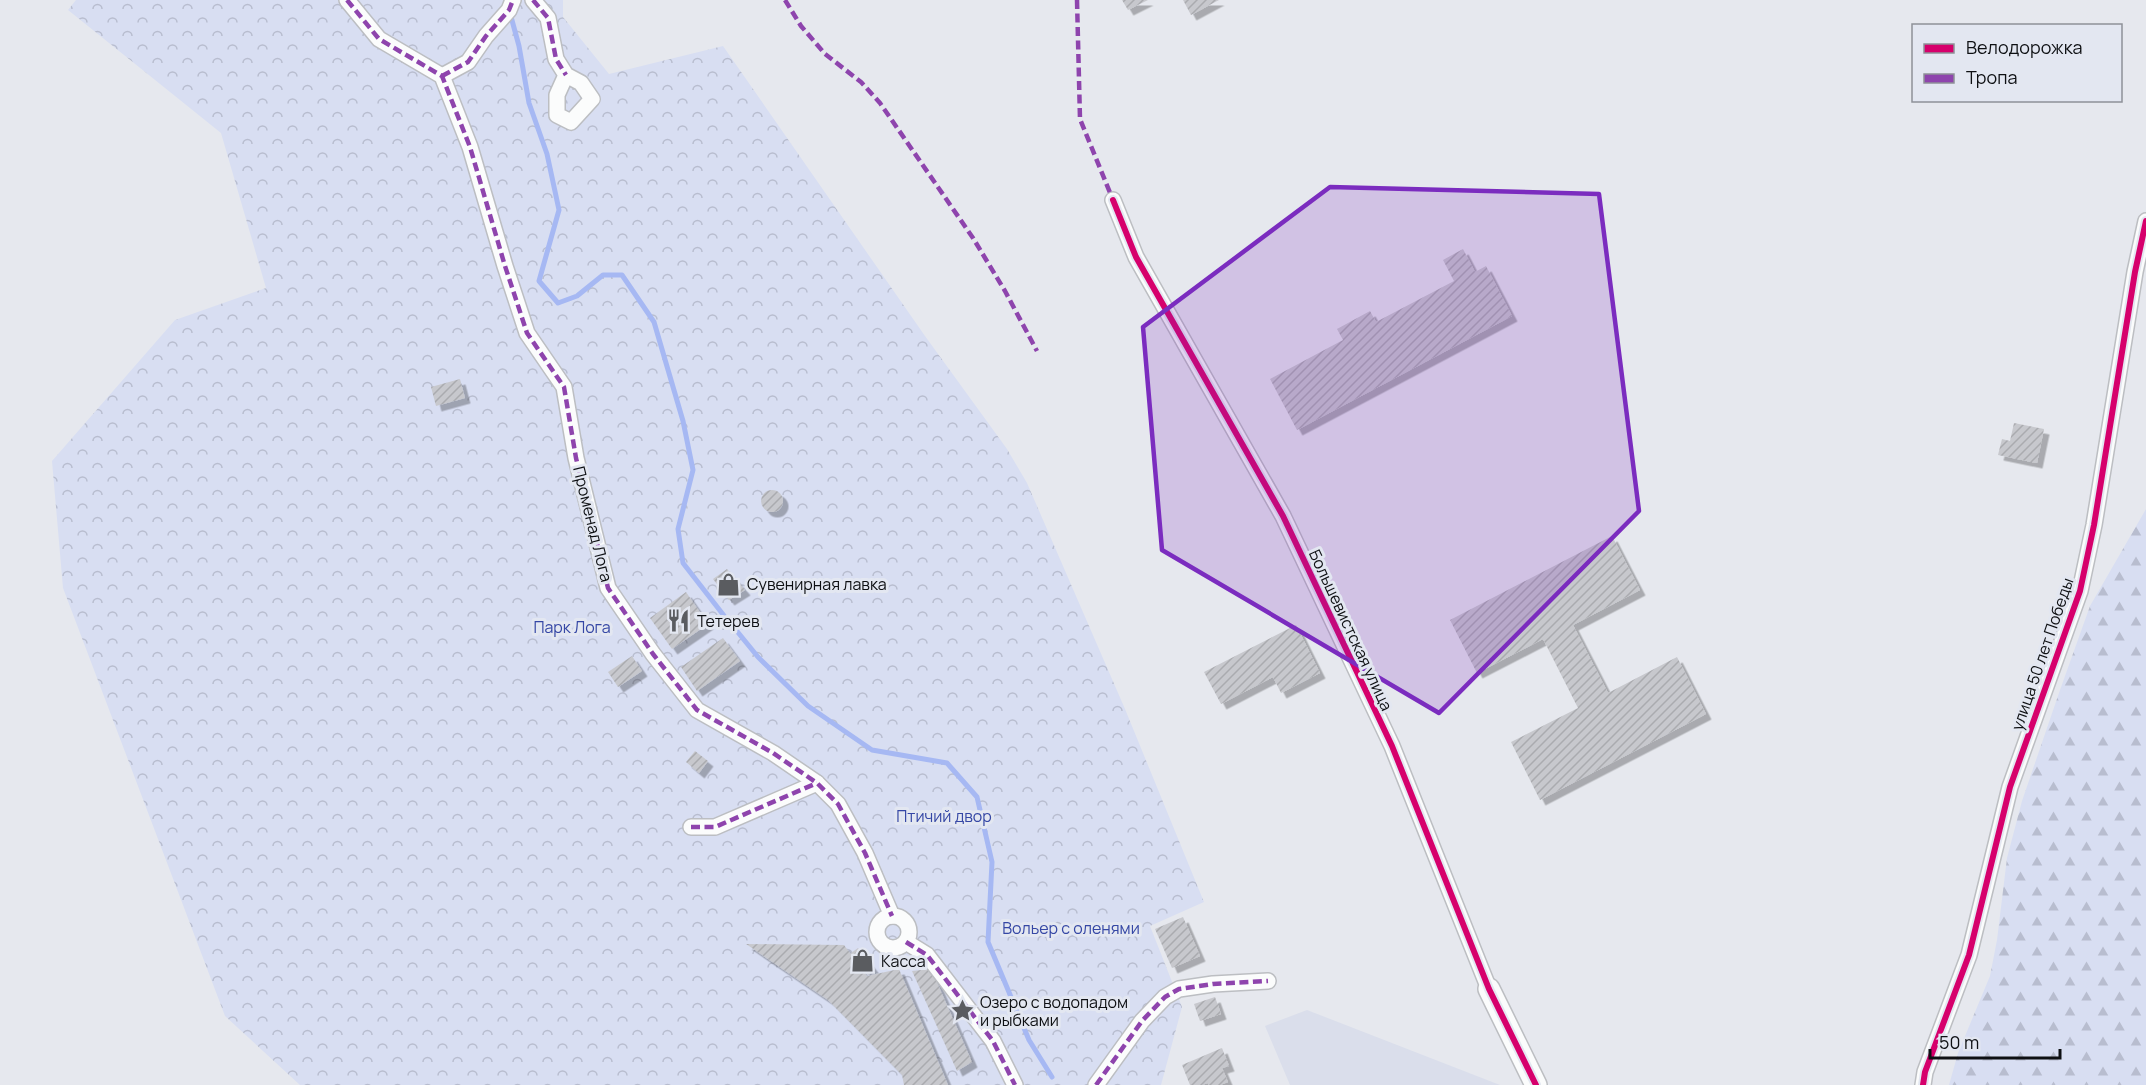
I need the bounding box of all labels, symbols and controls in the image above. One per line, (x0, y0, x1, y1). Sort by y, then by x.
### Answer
legend (1912, 24, 2122, 102)
text: Велодорожка (1966, 35, 2083, 59)
text: Тропа (1966, 65, 2017, 89)
street label: Променад Лога (568, 464, 618, 584)
street label: Большевистская улица (1304, 546, 1398, 714)
shop icon: Сувенирная лавка (716, 571, 742, 597)
place label: Сувенирная лавка (747, 573, 887, 595)
street label: улица 50 лет Победы (2006, 575, 2078, 733)
restaurant icon: Тетерев (666, 608, 692, 634)
place label: Тетерев (697, 610, 760, 632)
park label: Парк Лога (533, 616, 611, 638)
park label: Птичий двор (896, 805, 992, 827)
park label: Вольер с оленями (1002, 917, 1140, 939)
shop icon: Касса (850, 948, 876, 974)
place label: Касса (881, 950, 926, 972)
place label: Озеро с водопадом и рыбками (980, 991, 1128, 1031)
place icon: Озеро с водопадом и рыбками (949, 998, 975, 1024)
scale bar (1930, 1022, 2060, 1060)
text: 50 m (1939, 1030, 1979, 1054)

